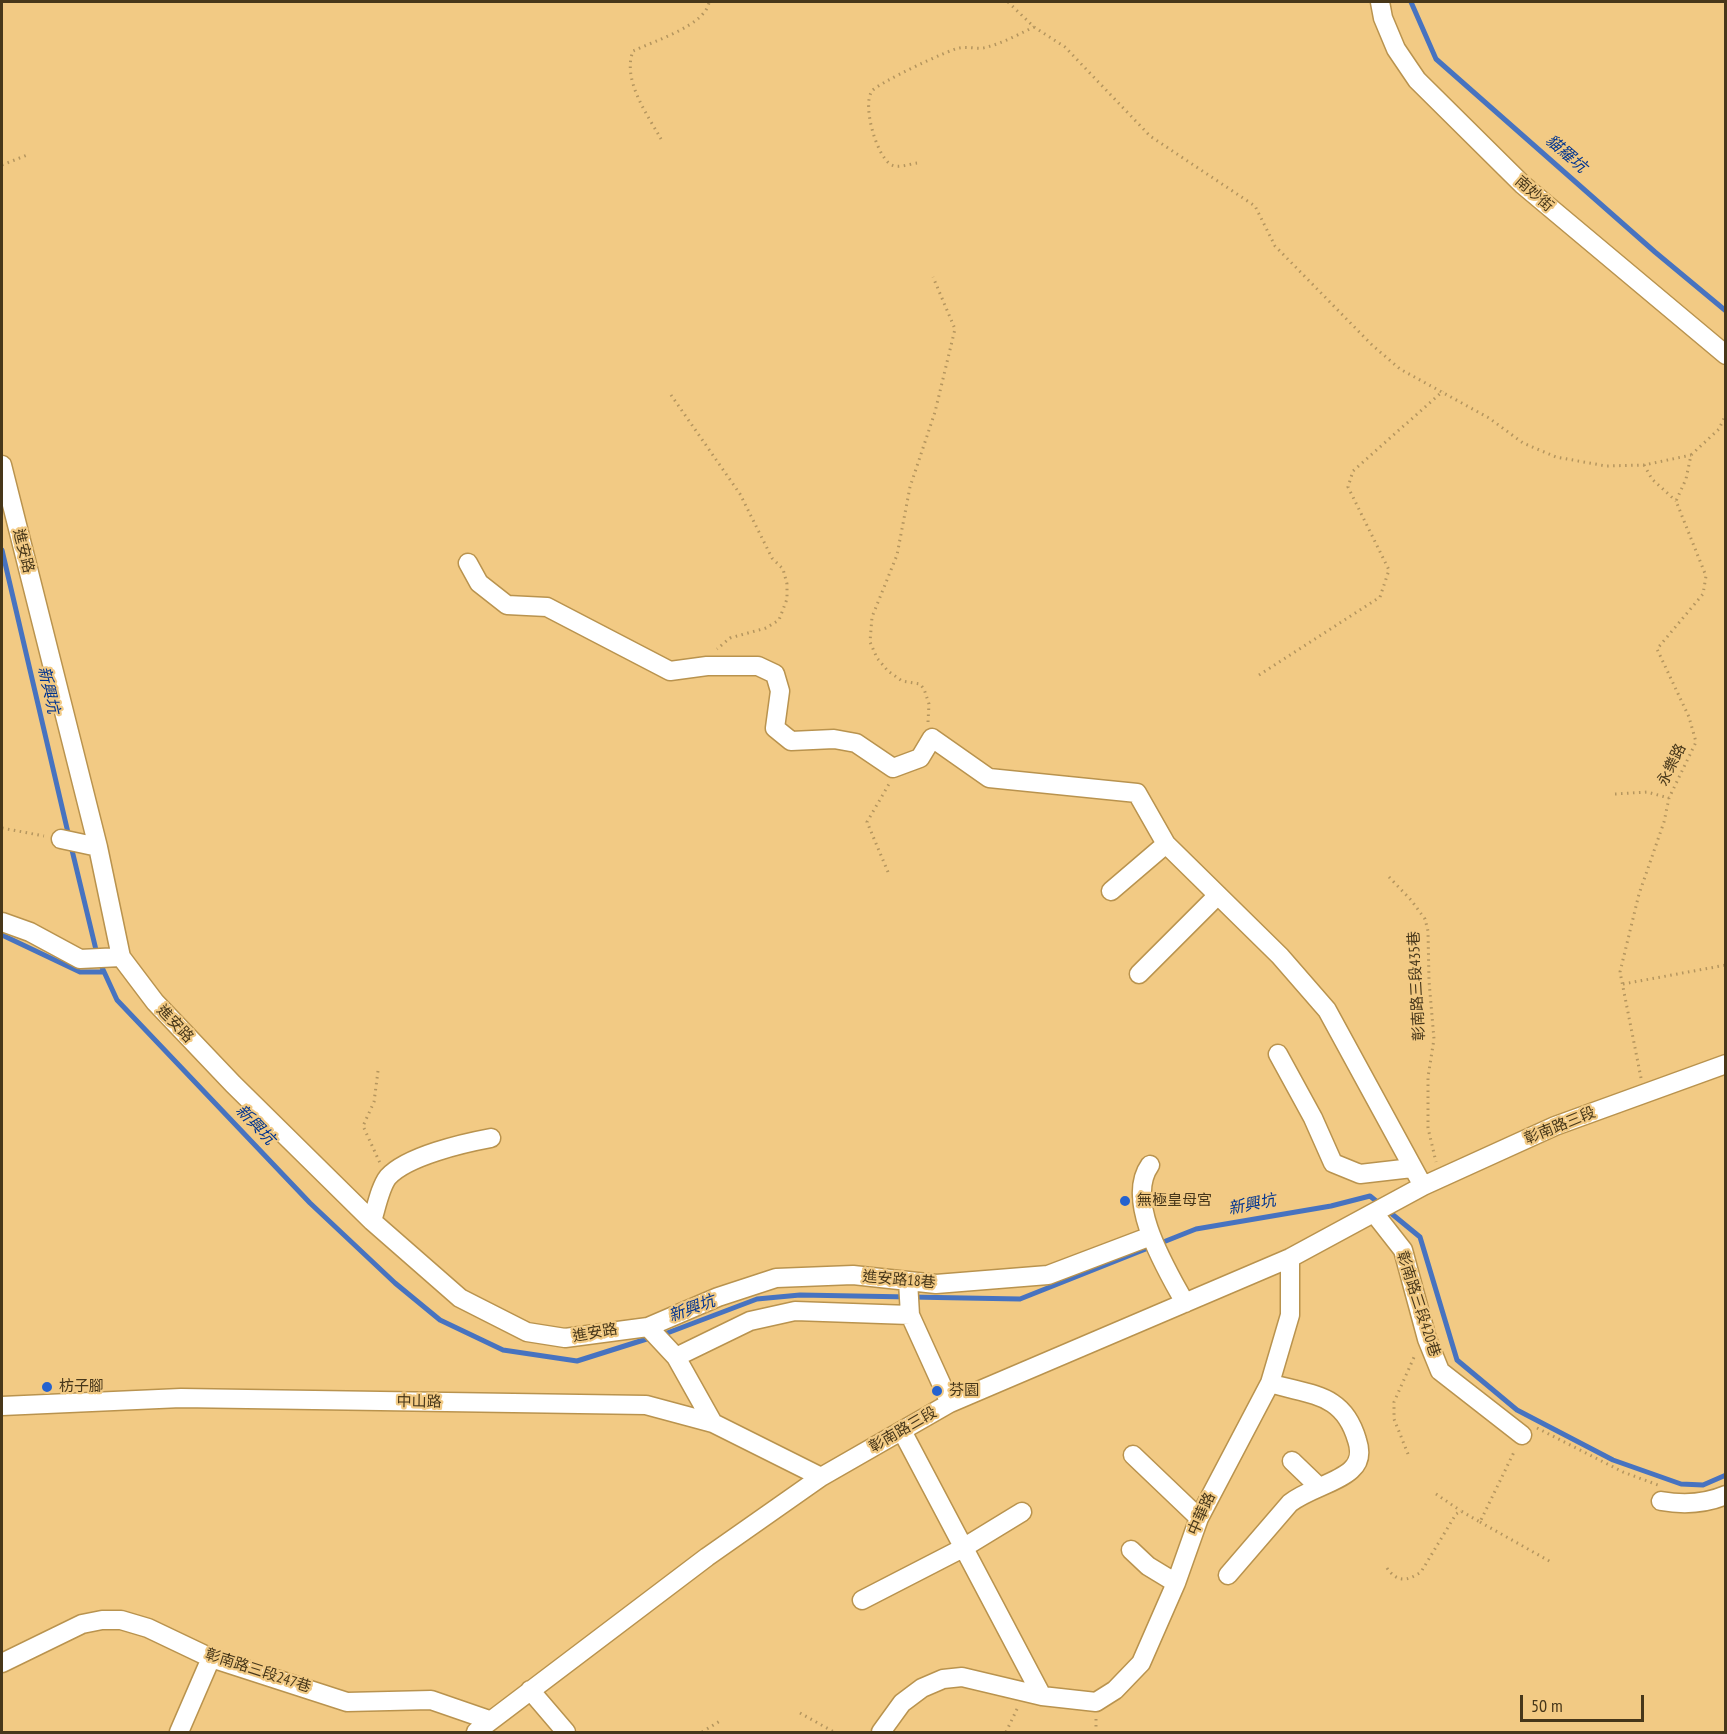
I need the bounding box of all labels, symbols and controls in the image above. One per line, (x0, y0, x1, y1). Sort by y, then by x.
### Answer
water label: 貓羅坑 (1542, 131, 1590, 177)
street label: 南妙街 (1511, 172, 1557, 216)
street label: 進安路 (9, 527, 37, 575)
water label: 新興坑 (33, 664, 63, 716)
street label: 永樂路 (1654, 741, 1690, 789)
street label: 彰南路三段435巷 (1405, 930, 1429, 1042)
street label: 進安路 (153, 1002, 197, 1046)
water label: 新興坑 (231, 1101, 279, 1149)
street label: 彰南路三段 (1522, 1104, 1598, 1148)
water label: 新興坑 (1227, 1191, 1277, 1219)
place label: 無極皇母宮 (1137, 1192, 1212, 1210)
marker: 無極皇母宮 (1118, 1194, 1132, 1208)
street label: 彰南路三段420巷 (1392, 1249, 1444, 1359)
street label: 進安路18巷 (862, 1268, 936, 1292)
water label: 新興坑 (666, 1292, 718, 1326)
street label: 進安路 (571, 1320, 619, 1346)
place label: 枋子腳 (59, 1378, 104, 1396)
marker: 枋子腳 (40, 1380, 54, 1394)
place label: 芬園 (949, 1382, 979, 1400)
marker: 芬園 (930, 1384, 944, 1398)
street label: 中山路 (396, 1393, 442, 1411)
street label: 彰南路三段 (866, 1403, 940, 1457)
street label: 中華路 (1185, 1490, 1219, 1538)
street label: 彰南路三段247巷 (203, 1645, 313, 1697)
scale bar (1523, 1683, 1648, 1721)
text: 50 m (1531, 1694, 1563, 1717)

